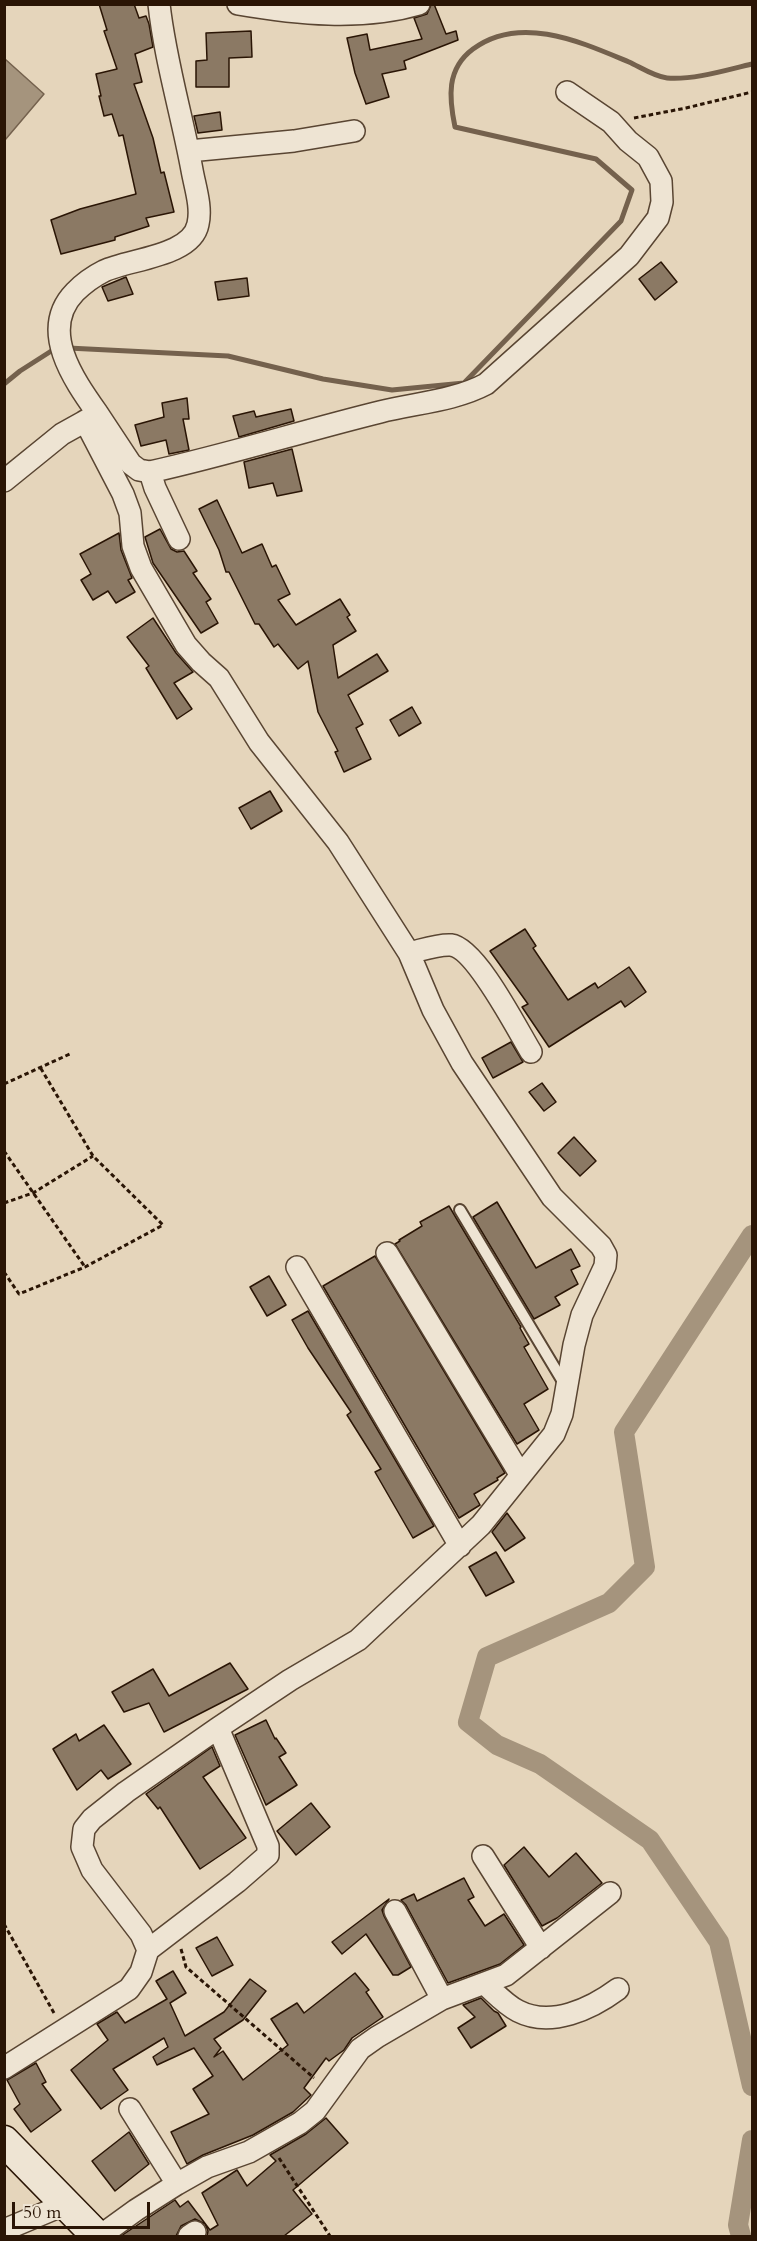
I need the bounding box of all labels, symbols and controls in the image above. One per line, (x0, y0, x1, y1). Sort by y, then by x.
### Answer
scale bar (15, 2190, 153, 2228)
text: 50 m (23, 2200, 62, 2225)

